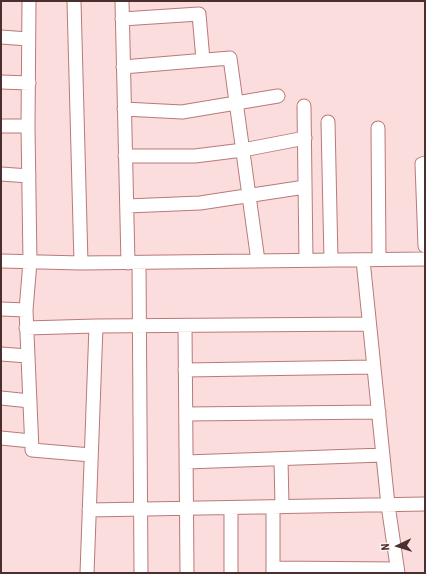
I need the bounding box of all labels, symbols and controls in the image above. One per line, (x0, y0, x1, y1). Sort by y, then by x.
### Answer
north arrow (378, 526, 418, 566)
text: N (379, 543, 392, 551)

